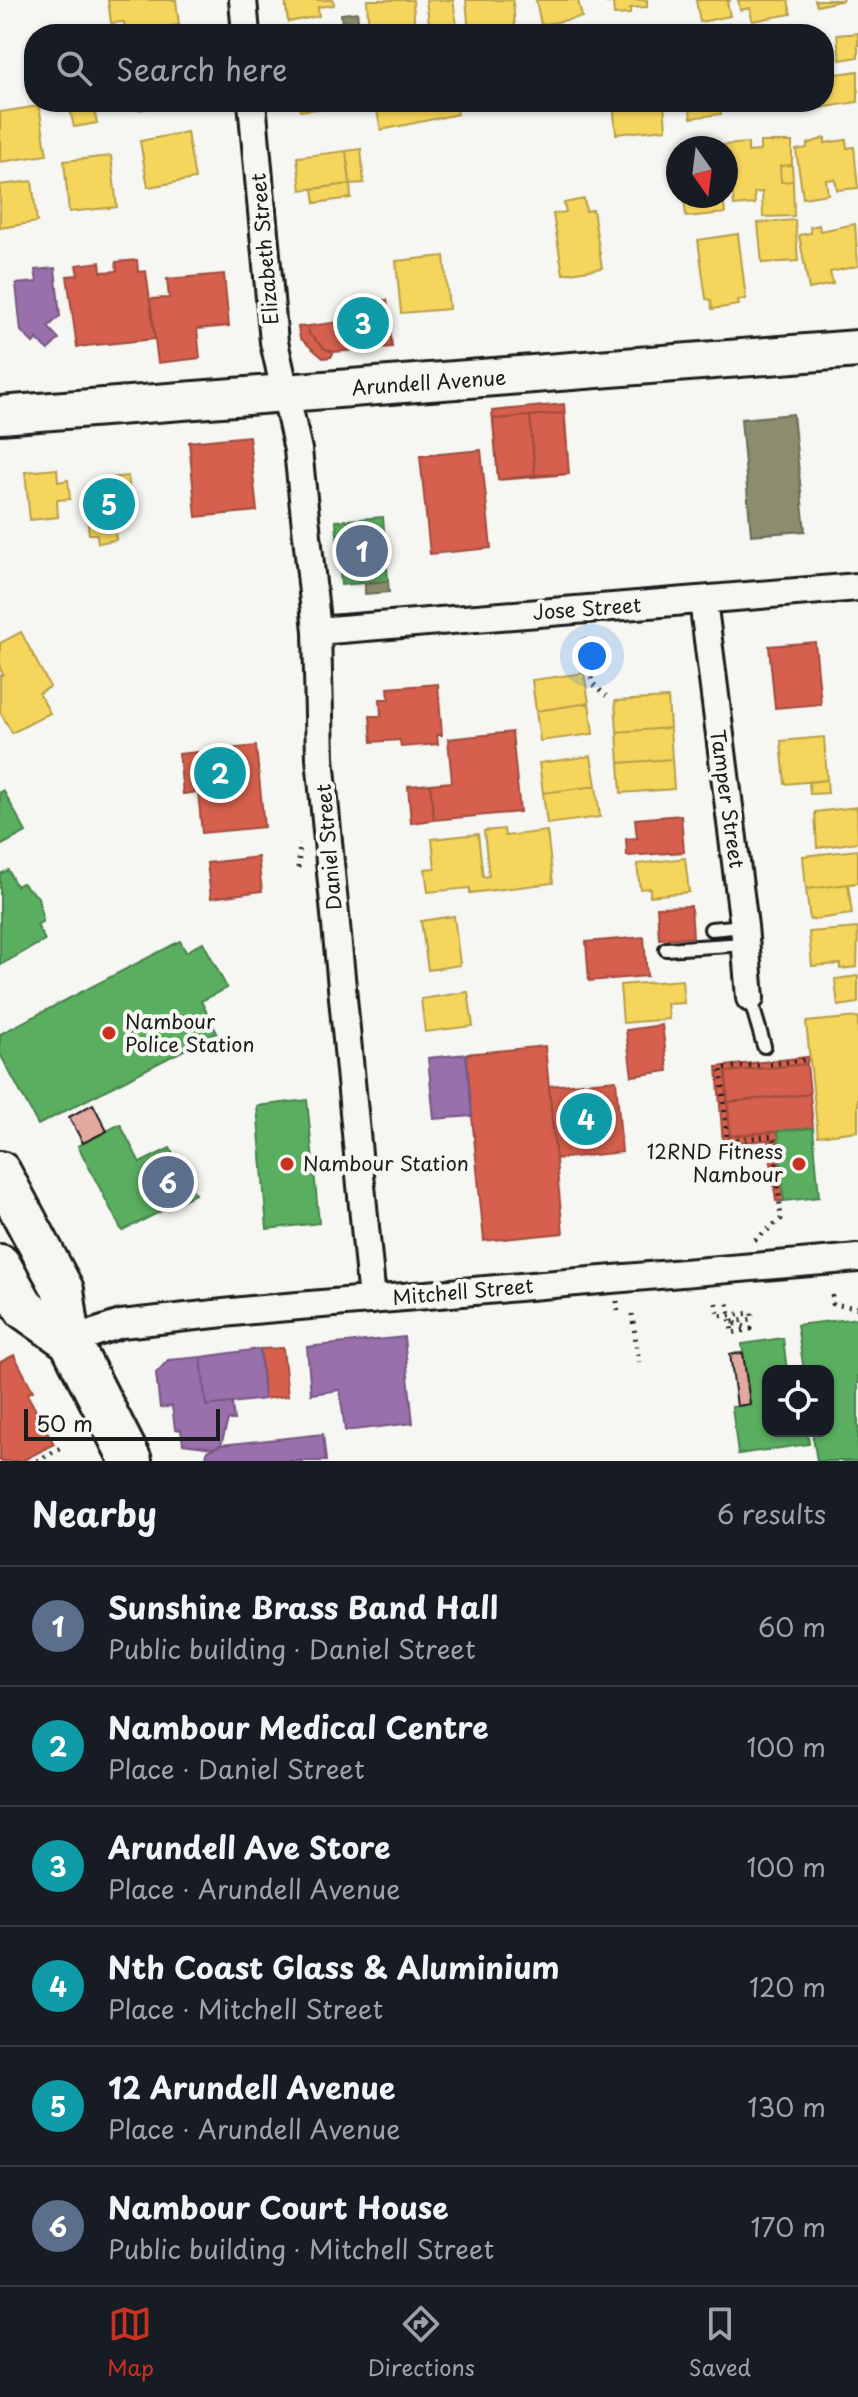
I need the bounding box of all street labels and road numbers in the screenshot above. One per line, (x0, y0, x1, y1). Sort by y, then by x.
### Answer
street label: Elizabeth Street (242, 172, 286, 326)
street label: Arundell Avenue (351, 362, 507, 402)
street label: Jose Street (532, 589, 642, 627)
street label: Tamper Street (703, 728, 753, 870)
street label: Daniel Street (308, 783, 348, 911)
street label: Mitchell Street (391, 1270, 535, 1312)

